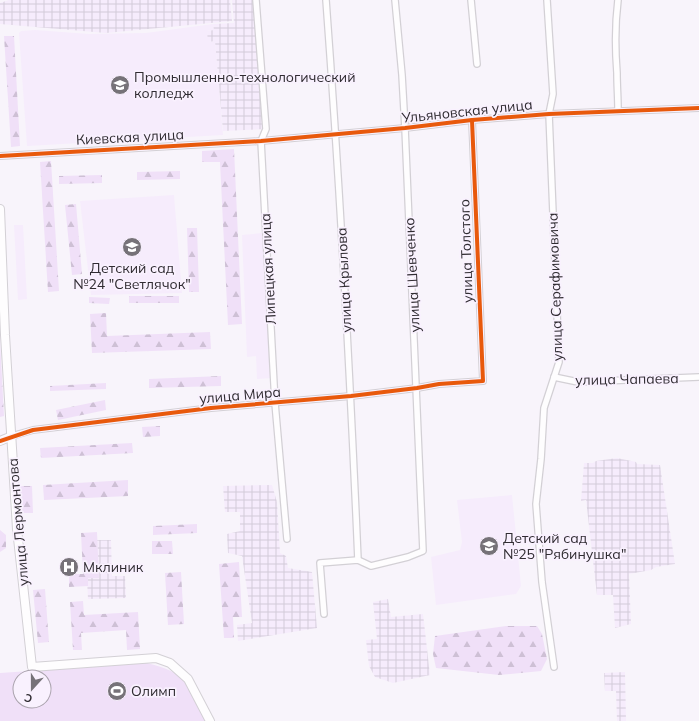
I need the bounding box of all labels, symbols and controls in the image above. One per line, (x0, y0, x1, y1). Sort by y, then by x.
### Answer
place label: Промышленно-технологический колледж (134, 68, 355, 102)
school or university icon: Промышленно-технологический колледж (109, 74, 131, 96)
street label: Ульяновская улица (400, 95, 533, 127)
street label: Киевская улица (75, 125, 185, 149)
street label: улица Толстого (455, 199, 477, 303)
street label: улица Серафимовича (543, 212, 567, 362)
street label: Липецкая улица (256, 213, 280, 325)
street label: улица Шевченко (400, 217, 424, 333)
street label: улица Крылова (332, 227, 356, 333)
school or university icon: Детский сад №24 "Светлячок" (121, 236, 143, 258)
place label: Детский сад №24 "Светлячок" (73, 259, 191, 293)
street label: улица Чапаева (575, 369, 679, 389)
street label: улица Мира (198, 382, 282, 408)
street label: улица Лермонтова (3, 457, 33, 587)
place label: Детский сад №25 "Рябинушка" (503, 529, 626, 563)
school or university icon: Детский сад №25 "Рябинушка" (478, 535, 500, 557)
hospital icon: Мклиник (58, 556, 80, 578)
place label: Мклиник (83, 558, 144, 576)
north arrow (12, 669, 52, 709)
sports icon: Олимп (106, 680, 128, 702)
place label: Олимп (131, 682, 176, 700)
text: С (22, 690, 34, 706)

